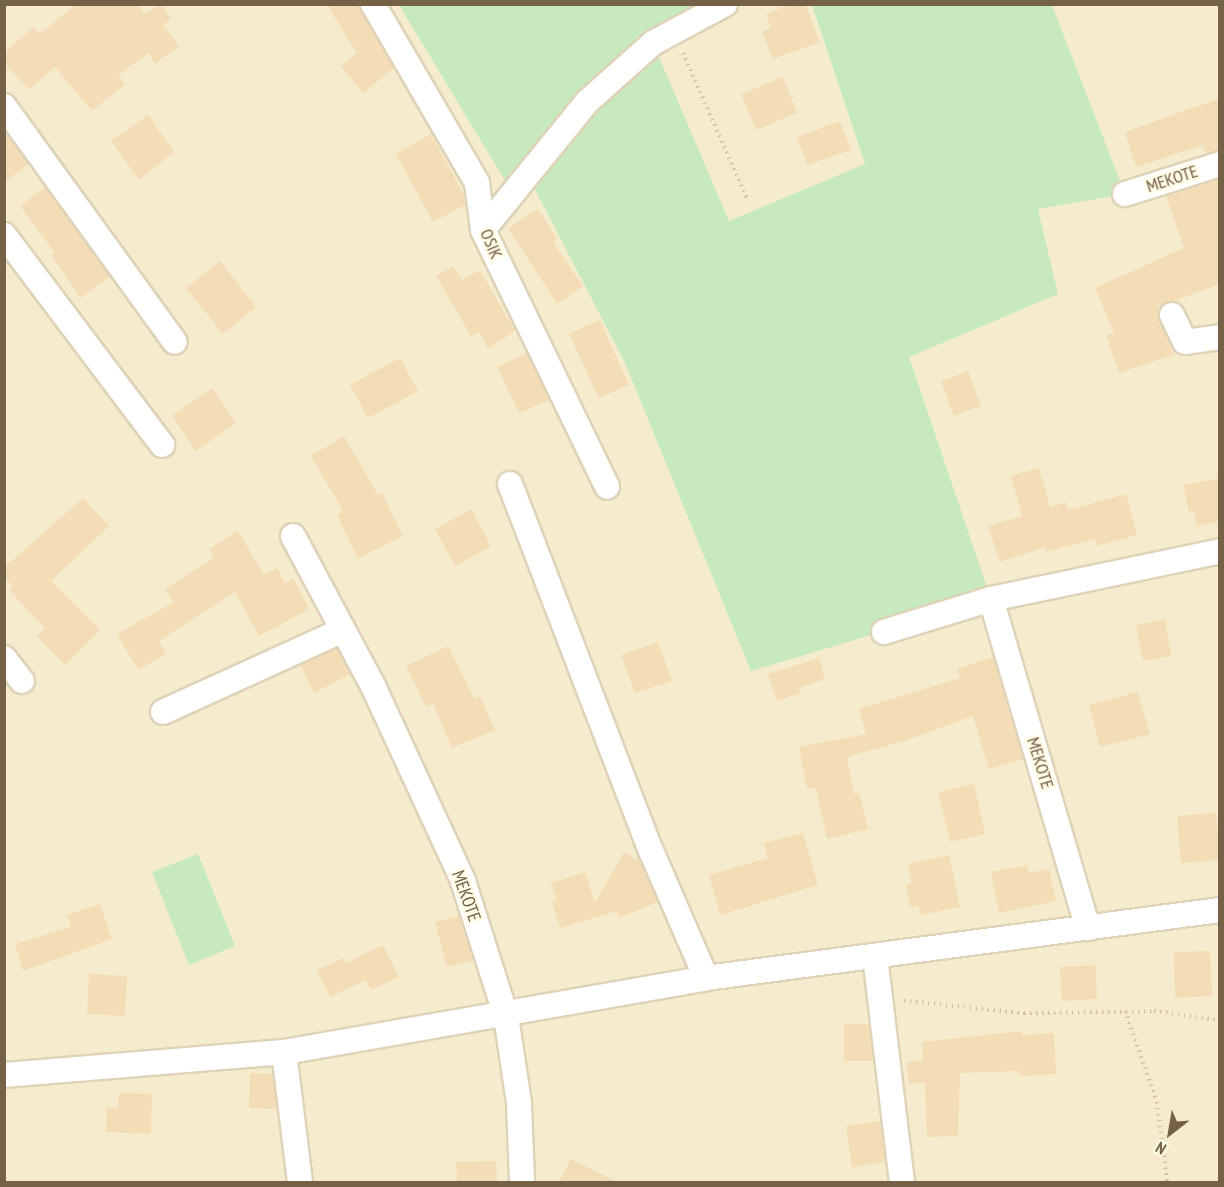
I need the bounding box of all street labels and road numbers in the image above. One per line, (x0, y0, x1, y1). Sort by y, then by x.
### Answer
street label: MEKOTE (1144, 161, 1200, 197)
street label: OSIK (475, 226, 507, 262)
street label: MEKOTE (1022, 735, 1058, 791)
street label: MEKOTE (447, 868, 485, 924)

